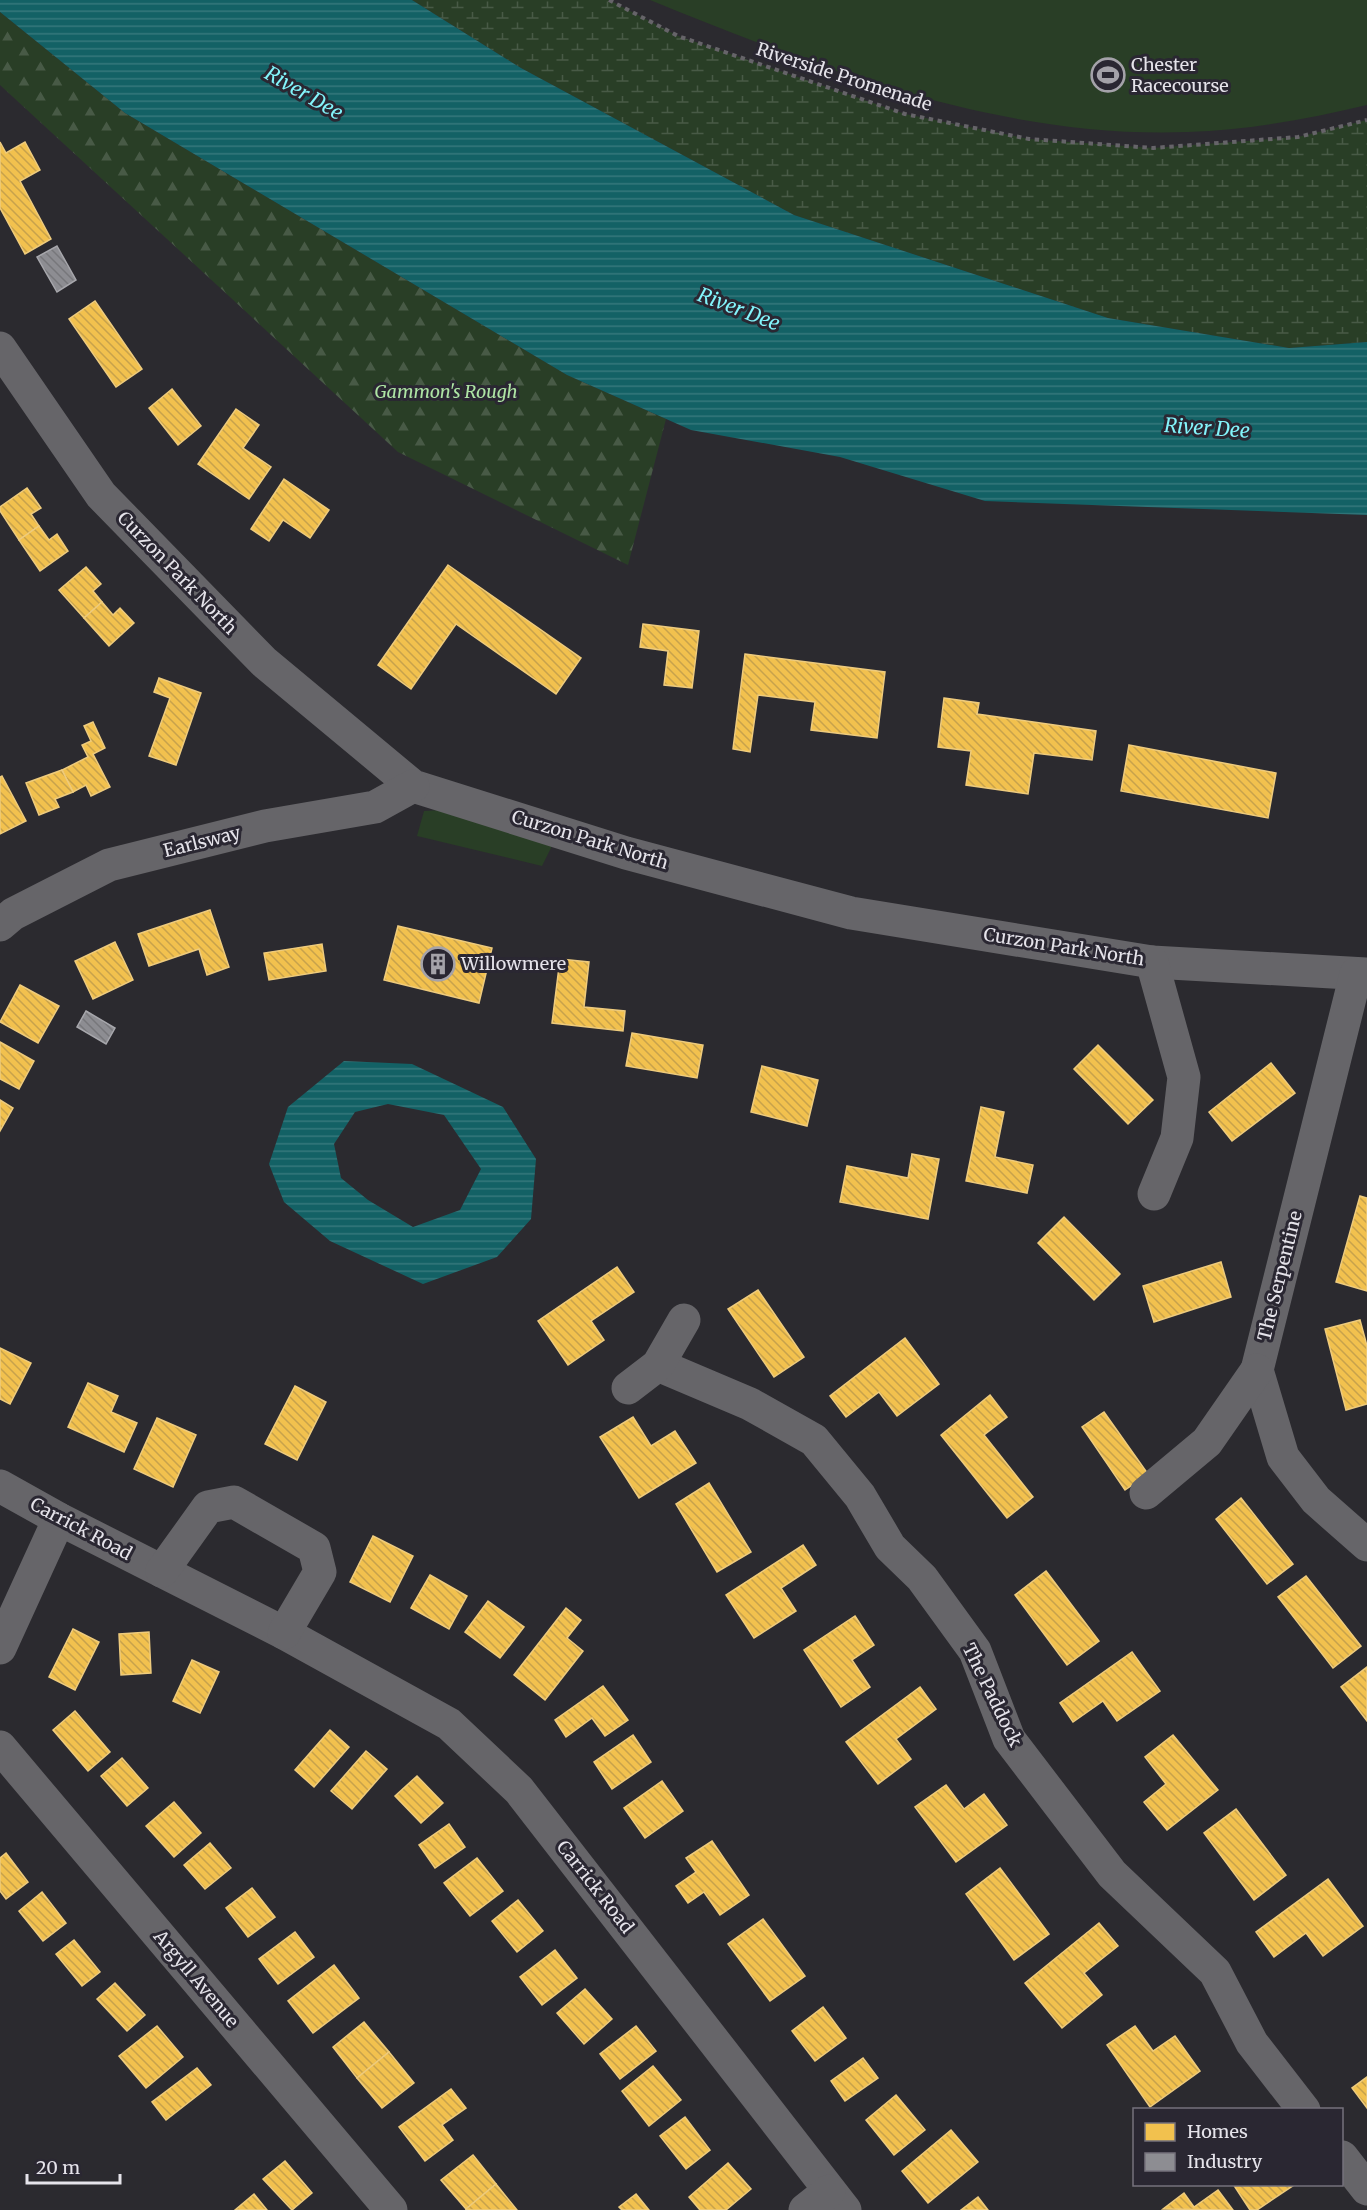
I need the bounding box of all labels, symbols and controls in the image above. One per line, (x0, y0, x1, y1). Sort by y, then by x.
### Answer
street label: Riverside Promenade (753, 37, 935, 116)
place label: Chester Racecourse (1131, 53, 1229, 97)
sports icon: Chester Racecourse (1090, 57, 1126, 93)
water label: River Dee (261, 60, 348, 125)
water label: River Dee (695, 281, 784, 336)
park label: Gammon's Rough (374, 380, 518, 403)
water label: River Dee (1163, 412, 1251, 443)
street label: Curzon Park North (113, 506, 242, 639)
street label: Curzon Park North (509, 805, 671, 874)
street label: Earlsway (161, 821, 243, 862)
street label: Curzon Park North (982, 922, 1146, 971)
building icon: Willowmere (420, 946, 456, 982)
place label: Willowmere (460, 952, 566, 975)
street label: The Serpentine (1252, 1208, 1307, 1343)
street label: Carrick Road (26, 1492, 136, 1565)
street label: The Paddock (957, 1639, 1028, 1751)
street label: Carrick Road (552, 1836, 639, 1938)
street label: Argyll Avenue (148, 1924, 244, 2032)
legend (1133, 2108, 1343, 2186)
text: Homes (1187, 2120, 1248, 2143)
scale bar (27, 2147, 120, 2185)
text: Industry (1187, 2150, 1263, 2173)
text: 20 m (36, 2156, 80, 2179)

